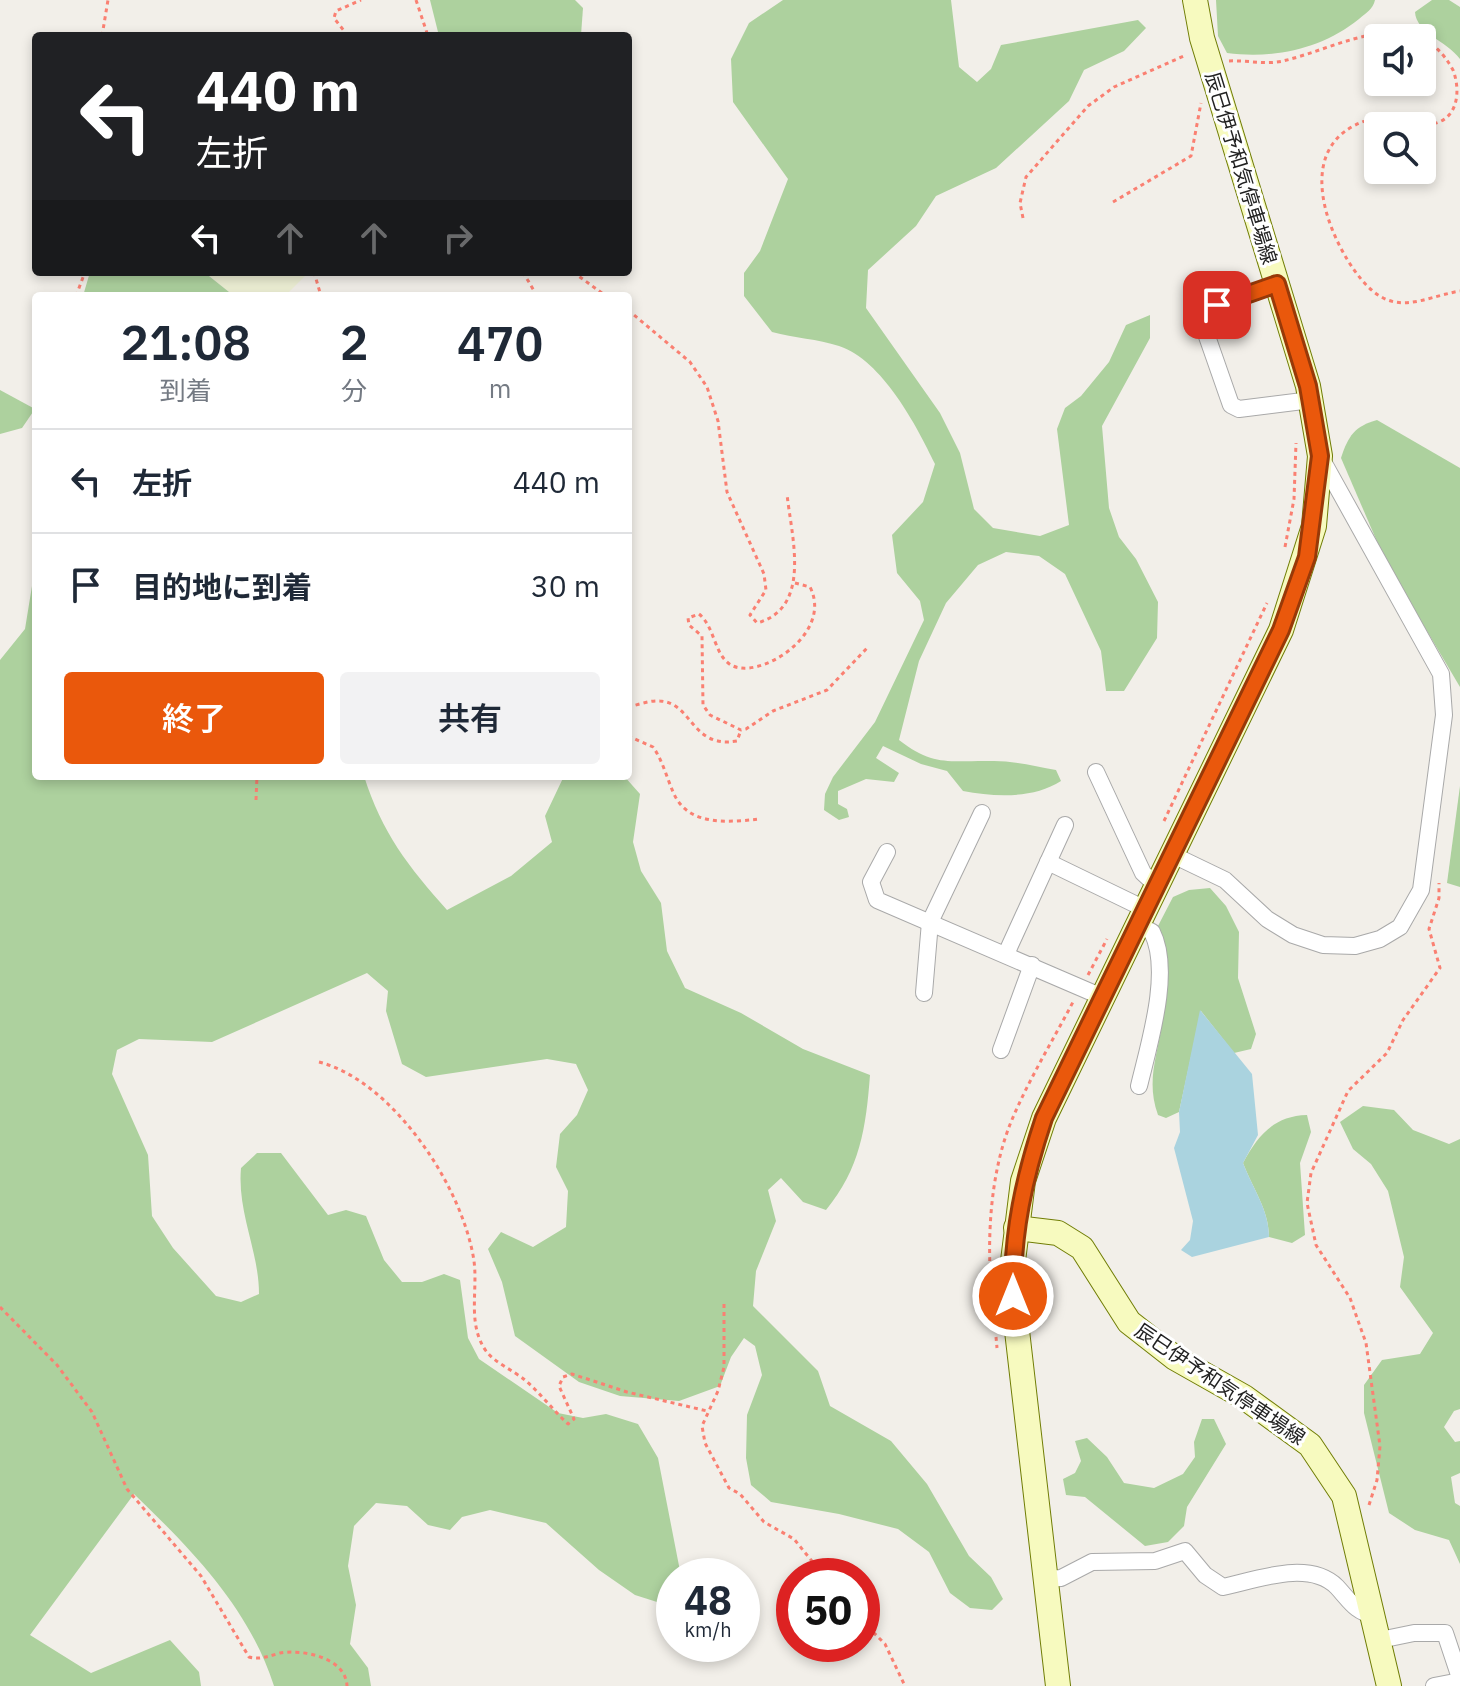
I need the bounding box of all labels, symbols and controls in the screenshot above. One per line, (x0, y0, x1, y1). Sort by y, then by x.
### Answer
map controls (1364, 24, 1436, 184)
button: sound (1364, 24, 1436, 96)
text: 440 m (196, 54, 360, 126)
icon: left (64, 64, 168, 168)
street label: 辰巳伊予和気停車場線 (1199, 68, 1284, 267)
button: search (1364, 112, 1436, 184)
text: 左折 (196, 129, 268, 176)
icon: left (184, 216, 228, 260)
icon: ahead (268, 216, 312, 260)
icon: ahead (352, 216, 396, 260)
icon: right (436, 216, 480, 260)
pin (1183, 271, 1251, 339)
icon: arrive (1195, 283, 1239, 327)
text: 21:08 (121, 311, 251, 373)
text: 2 (340, 311, 368, 373)
text: 470 (457, 312, 543, 374)
text: m (489, 371, 512, 405)
text: 到着 (160, 373, 212, 407)
text: 分 (341, 373, 367, 407)
icon: left (64, 459, 108, 503)
text: 440 m (513, 462, 600, 501)
text: 左折 (132, 463, 192, 502)
icon: arrive (64, 563, 108, 607)
text: 30 m (531, 566, 600, 605)
text: 目的地に到着 (132, 567, 312, 606)
button: 終了 (64, 672, 324, 764)
button: 共有 (340, 672, 600, 764)
position arrow (971, 1254, 1055, 1338)
street label: 辰巳伊予和気停車場線 (1130, 1316, 1311, 1451)
speed limit sign: 50 (776, 1558, 880, 1662)
text: 48 (684, 1574, 732, 1626)
text: km/h (684, 1616, 732, 1643)

